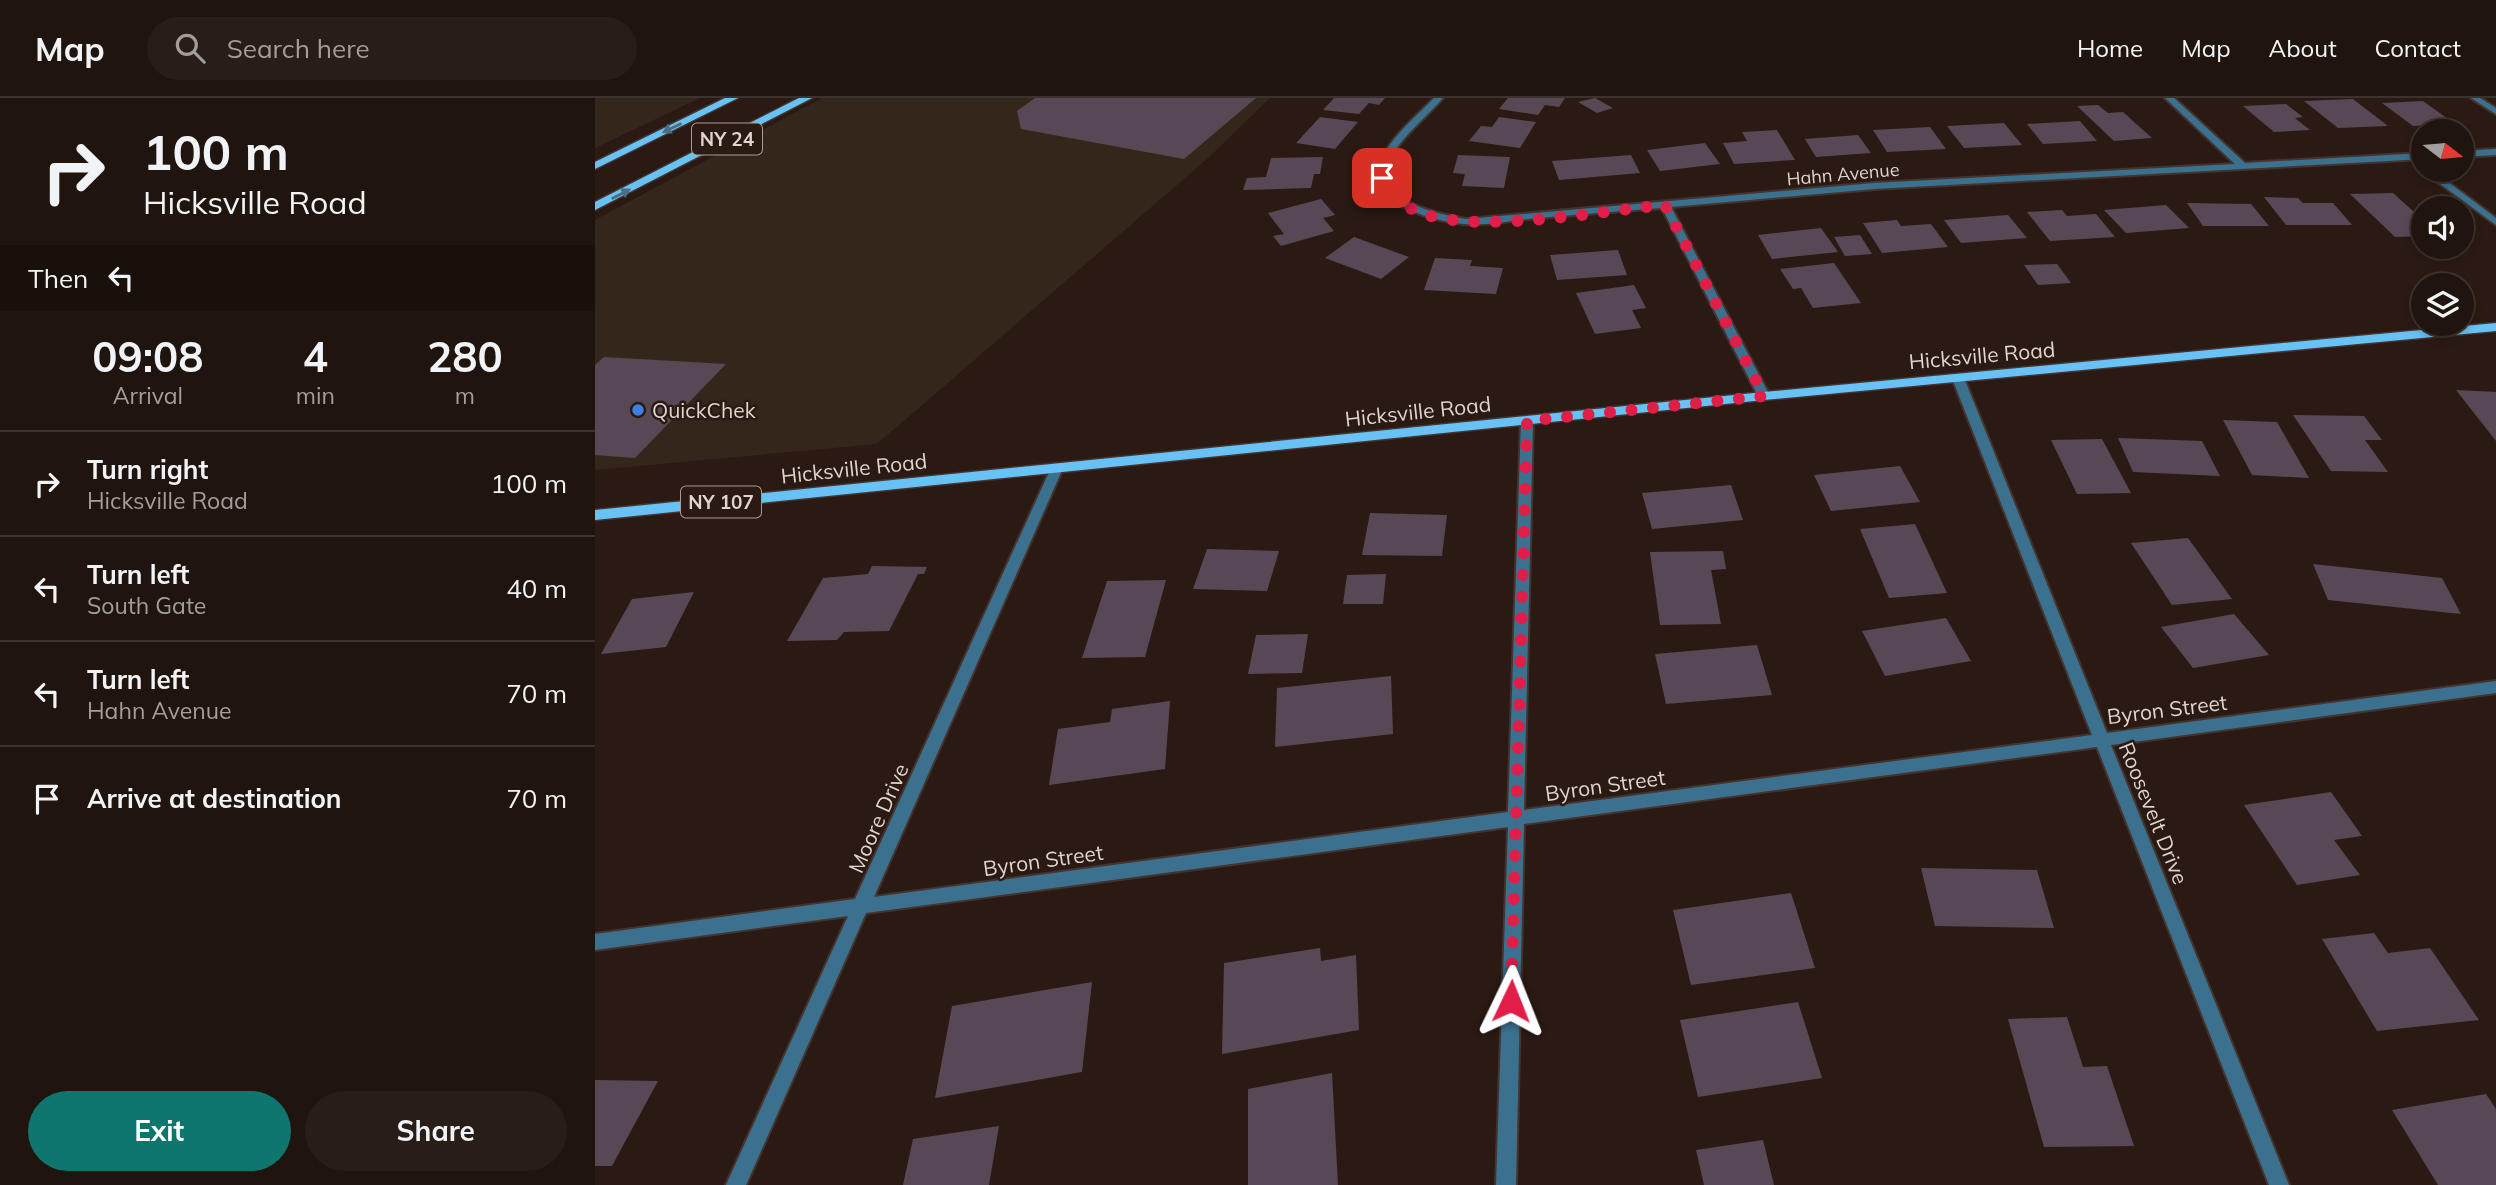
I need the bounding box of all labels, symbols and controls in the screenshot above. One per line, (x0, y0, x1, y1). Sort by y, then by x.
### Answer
search box (147, 17, 637, 80)
text: Map (35, 28, 105, 69)
icon: search (171, 29, 209, 67)
text: Search here (227, 32, 370, 65)
text: Home (2077, 33, 2143, 63)
text: Map (2181, 33, 2231, 63)
text: About (2269, 33, 2337, 63)
text: Contact (2375, 33, 2461, 63)
north arrow (2411, 119, 2475, 182)
map controls (2411, 119, 2474, 336)
text: 100 m (143, 121, 289, 182)
one-way arrow (662, 123, 682, 134)
road number: NY 24 (692, 123, 762, 154)
icon: right (28, 126, 119, 217)
pin (1352, 148, 1412, 208)
street label: Hahn Avenue (1786, 158, 1900, 190)
icon: arrive (1363, 159, 1401, 197)
text: Hicksville Road (143, 182, 367, 222)
one-way arrow (611, 188, 631, 200)
button: sound (2411, 196, 2474, 259)
icon: left (102, 259, 140, 297)
text: Then (28, 262, 88, 295)
button: layers (2411, 273, 2474, 336)
text: 09:08 (92, 330, 203, 383)
text: 4 (303, 330, 328, 383)
text: 280 (427, 330, 503, 383)
street label: Hicksville Road (1908, 336, 2056, 374)
text: Arrival (113, 381, 183, 410)
text: min (296, 381, 335, 410)
text: m (455, 381, 475, 410)
street label: Hicksville Road (1344, 390, 1492, 432)
place label: QuickChek (652, 397, 756, 423)
marker: QuickChek (630, 402, 646, 418)
street label: Hicksville Road (780, 447, 928, 489)
text: Turn right (87, 453, 208, 486)
icon: right (28, 465, 66, 503)
text: 100 m (491, 467, 567, 500)
text: Hicksville Road (87, 486, 248, 515)
road number: NY 107 (681, 486, 761, 518)
text: Turn left (87, 558, 189, 591)
icon: left (28, 570, 66, 608)
text: 40 m (506, 572, 567, 605)
text: South Gate (87, 591, 206, 620)
text: Turn left (87, 663, 189, 696)
icon: left (28, 675, 66, 713)
text: 70 m (506, 677, 567, 710)
street label: Byron Street (2105, 689, 2229, 729)
text: Hahn Avenue (87, 696, 232, 725)
street label: Roosevelt Drive (2114, 738, 2194, 888)
street label: Moore Drive (842, 759, 914, 877)
street label: Byron Street (1543, 764, 1667, 806)
icon: arrive (28, 780, 66, 818)
text: Arrive at destination (87, 782, 342, 815)
text: 70 m (506, 782, 567, 815)
street label: Byron Street (981, 839, 1105, 881)
position arrow (1474, 964, 1548, 1038)
button: Exit (28, 1091, 291, 1171)
button: Share (305, 1091, 567, 1171)

